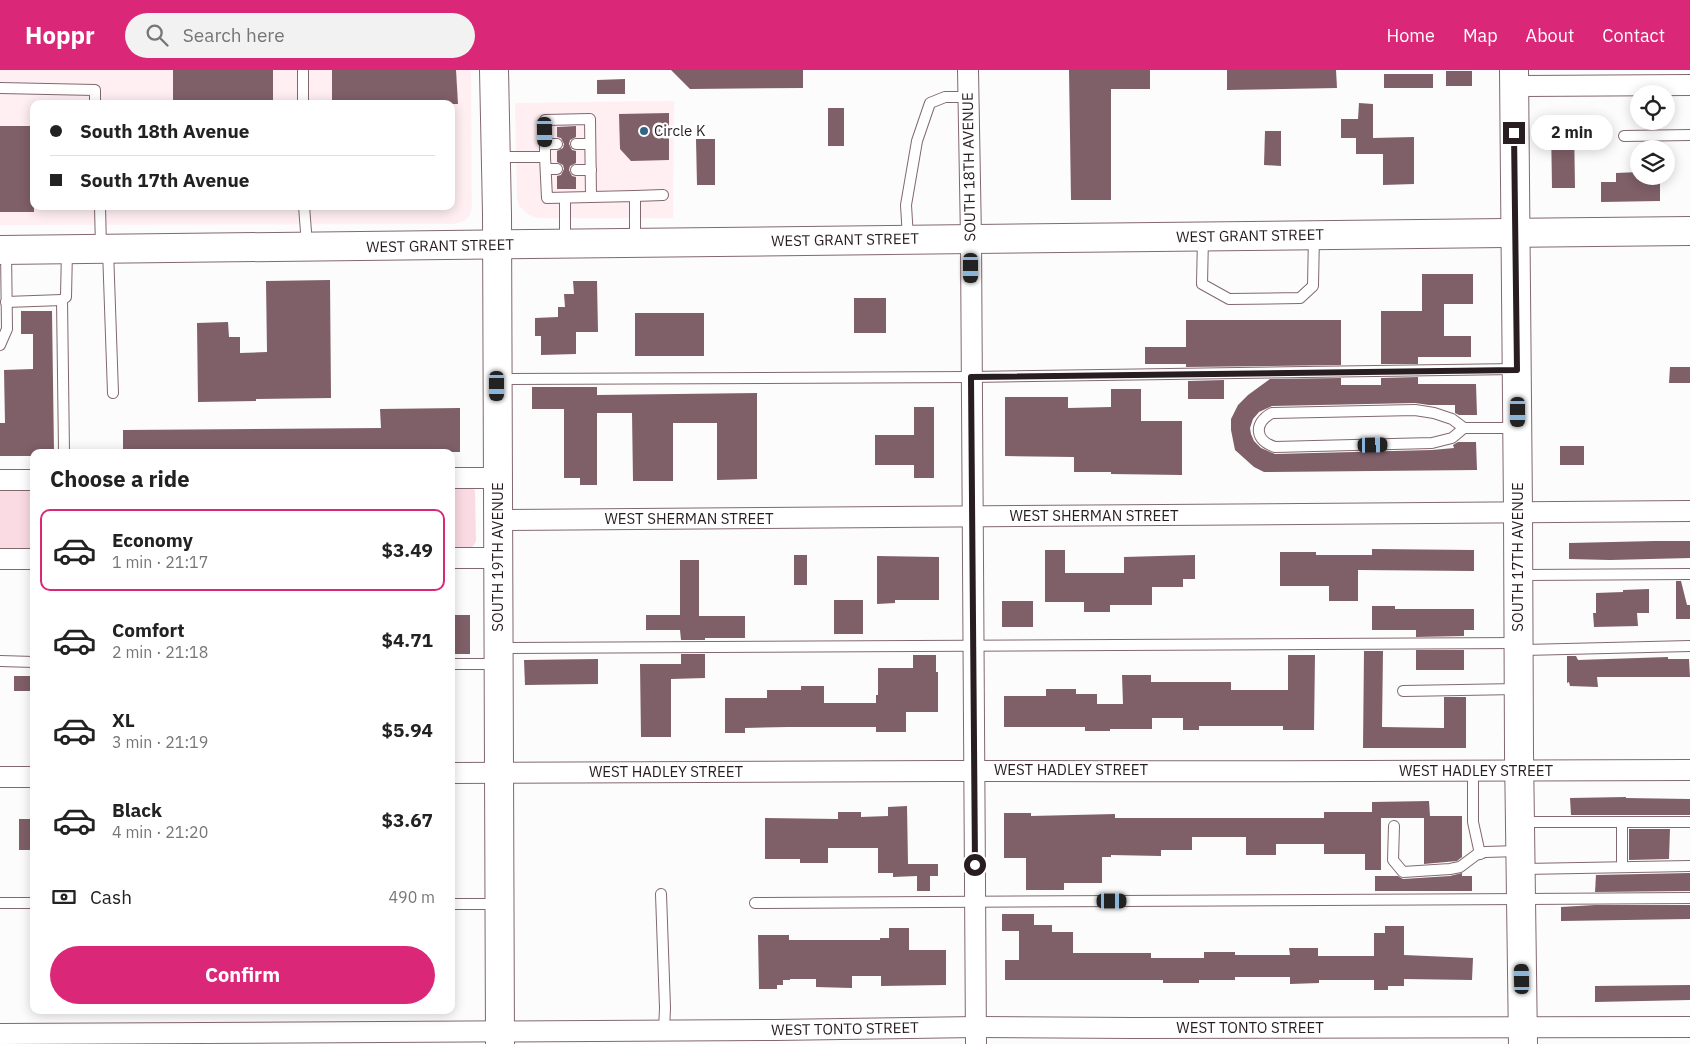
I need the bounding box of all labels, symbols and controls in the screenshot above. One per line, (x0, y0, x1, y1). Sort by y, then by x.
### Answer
search box (125, 13, 475, 58)
text: Hoppr (25, 19, 95, 51)
icon: search (143, 21, 171, 49)
text: Search here (183, 23, 285, 47)
text: Home (1387, 24, 1435, 47)
text: Map (1463, 24, 1498, 47)
text: About (1526, 24, 1574, 47)
text: Contact (1602, 24, 1665, 47)
map controls (1630, 85, 1675, 185)
button: locate (1630, 85, 1675, 130)
street label: SOUTH 18TH AVENUE (958, 92, 979, 242)
callout: 2 min (1532, 116, 1614, 150)
car (537, 117, 552, 147)
text: South 18th Avenue (80, 119, 249, 143)
place label: Circle K (654, 121, 706, 140)
route end (1503, 122, 1525, 144)
text: 2 min (1551, 122, 1593, 142)
marker: Circle K (638, 125, 650, 137)
button: layers (1630, 140, 1675, 185)
text: South 17th Avenue (80, 168, 249, 192)
street label: WEST GRANT STREET (1176, 225, 1325, 246)
street label: WEST GRANT STREET (771, 229, 920, 250)
street label: WEST GRANT STREET (366, 235, 515, 256)
car (963, 253, 978, 283)
car (489, 371, 504, 401)
car (1510, 397, 1525, 427)
car (1357, 437, 1388, 453)
text: Choose a ride (50, 464, 190, 493)
street label: SOUTH 19TH AVENUE (488, 482, 507, 632)
street label: SOUTH 17TH AVENUE (1508, 482, 1527, 632)
street label: WEST SHERMAN STREET (1009, 506, 1179, 525)
street label: WEST SHERMAN STREET (604, 509, 774, 528)
icon: car (52, 528, 97, 573)
text: Economy (112, 528, 193, 552)
text: $3.49 (381, 538, 433, 562)
text: 1 min · 21:17 (112, 552, 208, 572)
icon: car (52, 618, 97, 663)
text: Comfort (112, 618, 185, 642)
text: $4.71 (381, 628, 433, 652)
text: 2 min · 21:18 (112, 642, 208, 662)
icon: car (52, 708, 97, 753)
text: XL (112, 708, 135, 732)
text: $5.94 (381, 718, 433, 742)
text: 3 min · 21:19 (112, 732, 208, 752)
street label: WEST HADLEY STREET (994, 760, 1149, 779)
street label: WEST HADLEY STREET (1399, 761, 1554, 780)
street label: WEST HADLEY STREET (589, 762, 744, 781)
icon: car (52, 798, 97, 843)
text: Black (112, 798, 162, 822)
text: $3.67 (381, 808, 433, 832)
text: 4 min · 21:20 (112, 822, 208, 842)
route start (964, 854, 986, 876)
icon: cash (50, 883, 78, 911)
text: Cash (90, 885, 132, 909)
text: 490 m (388, 887, 435, 907)
car (1097, 894, 1127, 909)
button: Confirm (50, 946, 435, 1004)
car (1514, 964, 1529, 994)
street label: WEST TONTO STREET (771, 1018, 919, 1039)
street label: WEST TONTO STREET (1176, 1018, 1324, 1037)

